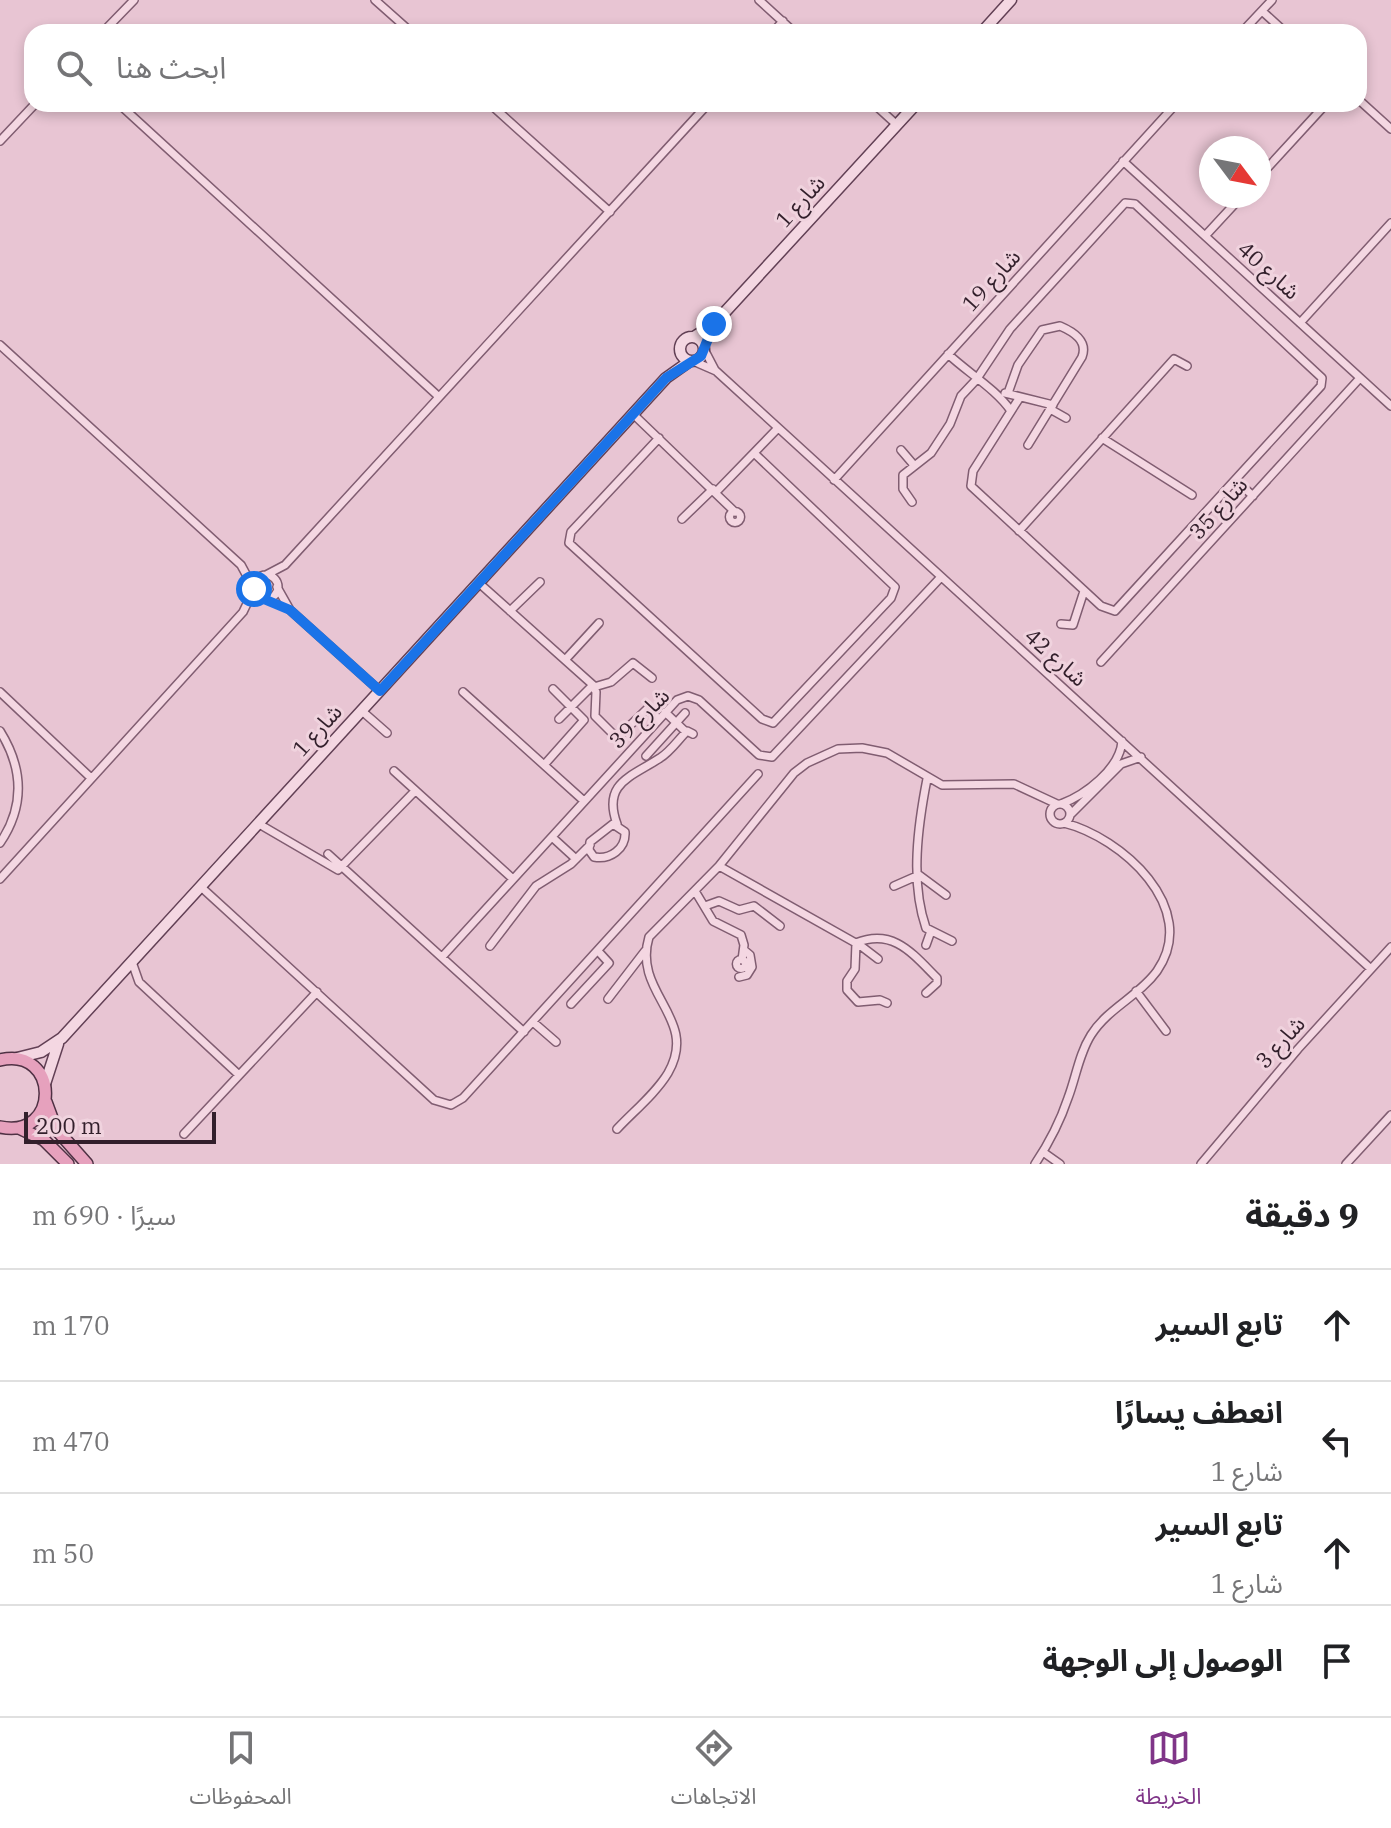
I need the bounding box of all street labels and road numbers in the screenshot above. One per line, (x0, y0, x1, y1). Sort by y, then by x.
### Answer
street label: شارع 1 (768, 168, 833, 235)
street label: شارع 40 (1230, 234, 1307, 308)
street label: شارع 19 (955, 242, 1029, 319)
street label: شارع 35 (1182, 470, 1256, 547)
street label: شارع 42 (1017, 621, 1094, 695)
street label: شارع 39 (602, 681, 677, 756)
street label: شارع 1 (285, 697, 350, 764)
street label: شارع 3 (1248, 1009, 1313, 1076)

